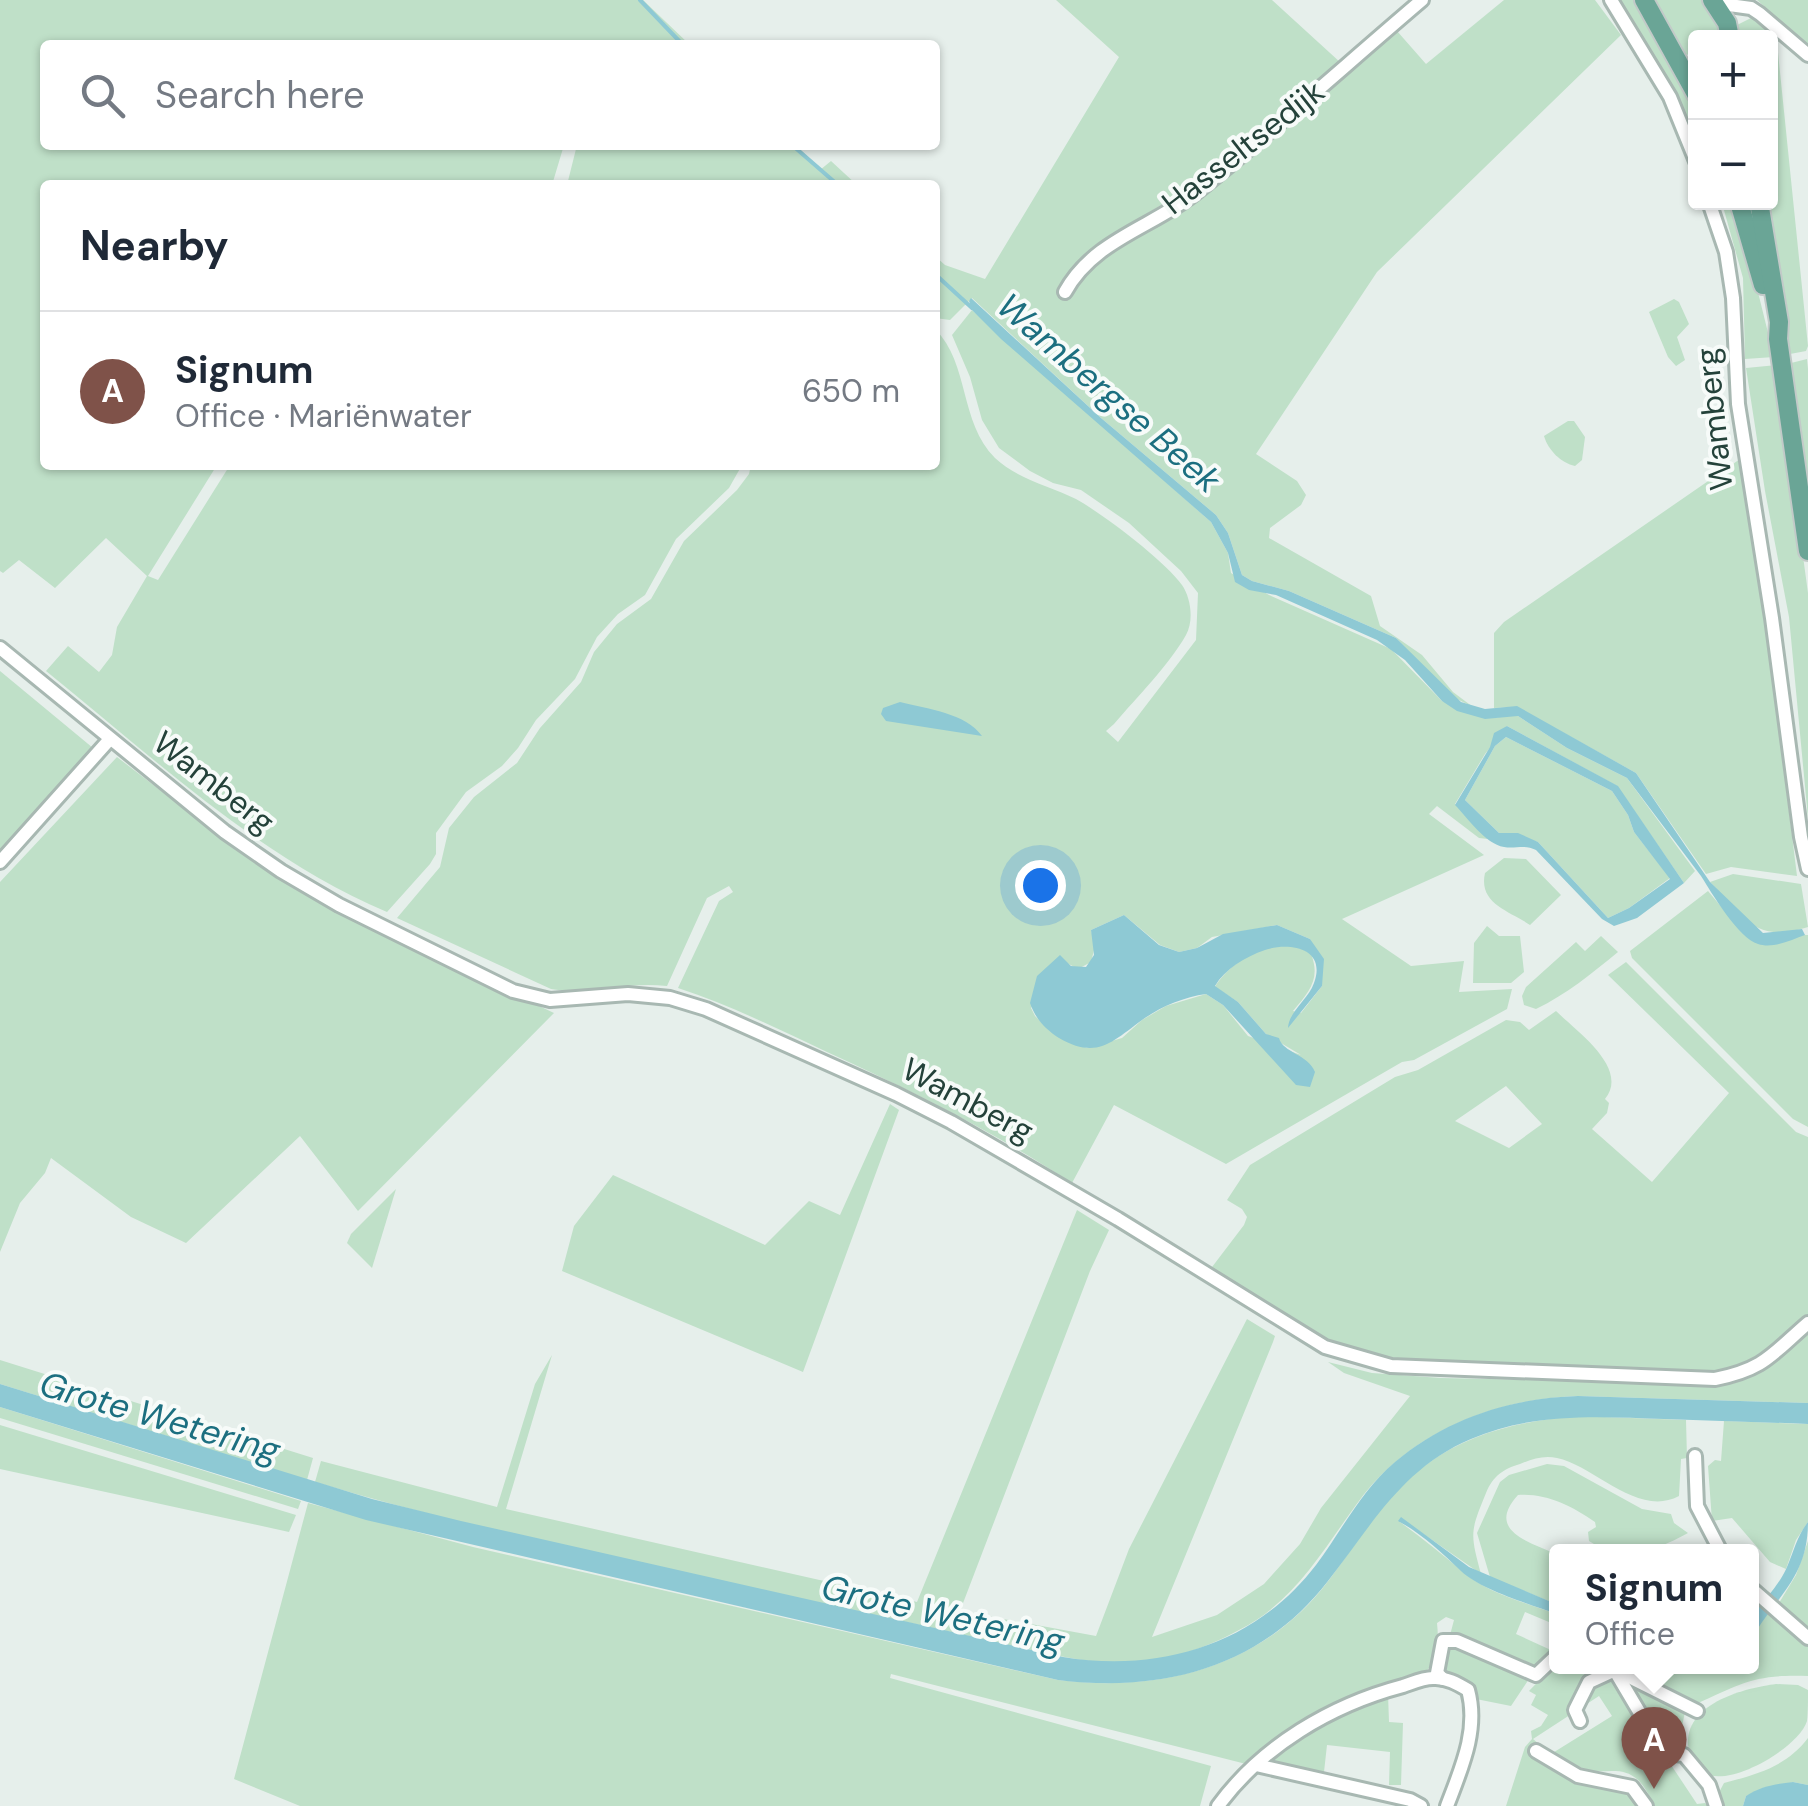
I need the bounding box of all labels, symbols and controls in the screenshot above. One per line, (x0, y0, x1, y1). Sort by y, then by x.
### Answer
map controls (1688, 30, 1778, 210)
button: + (1688, 30, 1778, 120)
search box (40, 40, 940, 150)
icon: search (75, 68, 130, 123)
text: Search here (155, 70, 365, 120)
street label: Hasseltsedijk (1153, 70, 1333, 224)
button: − (1688, 120, 1778, 210)
text: Nearby (80, 218, 229, 273)
water label: Wambergse Beek (987, 283, 1231, 503)
text: Signum (175, 345, 314, 395)
street label: Wamberg (1686, 346, 1742, 492)
text: A (101, 370, 124, 412)
text: 650 m (802, 370, 900, 412)
text: Office · Mariënwater (175, 395, 472, 437)
street label: Wamberg (145, 721, 283, 843)
your location (1015, 860, 1066, 911)
street label: Wamberg (895, 1048, 1041, 1152)
water label: Grote Wetering (34, 1361, 286, 1473)
popup (1549, 1544, 1759, 1674)
text: Signum (1585, 1563, 1723, 1613)
water label: Grote Wetering (817, 1564, 1070, 1664)
text: Office (1585, 1613, 1675, 1655)
pin: A (1622, 1706, 1686, 1789)

